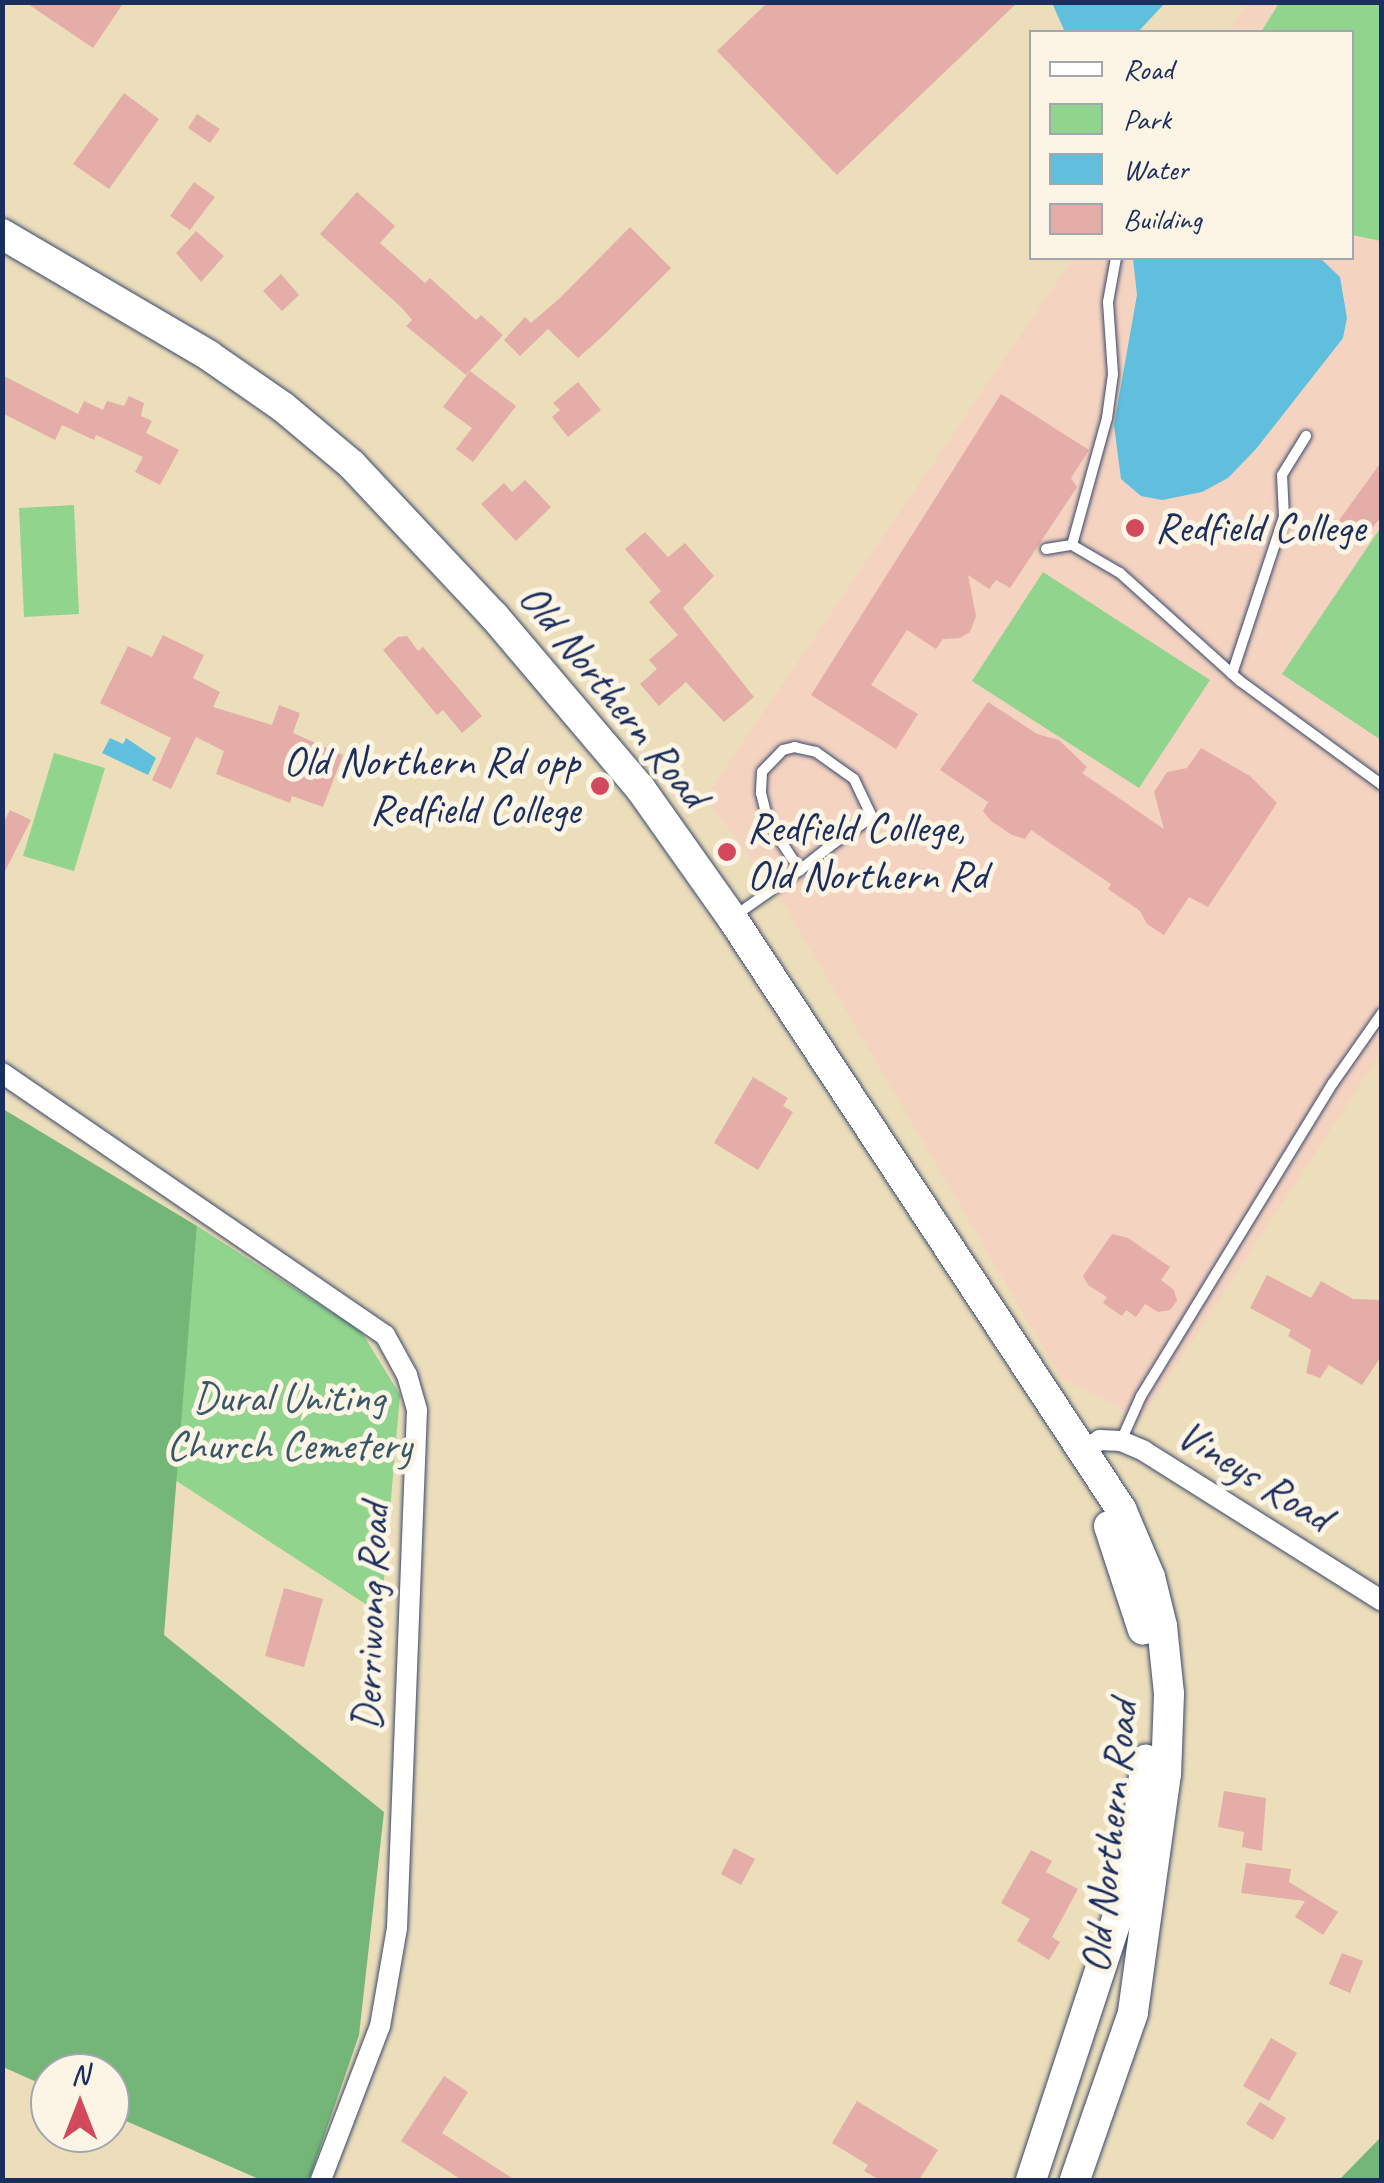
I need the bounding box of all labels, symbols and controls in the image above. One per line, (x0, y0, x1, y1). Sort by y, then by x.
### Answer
legend (1029, 30, 1354, 260)
text: Road (1123, 50, 1173, 88)
text: Park (1123, 100, 1171, 138)
text: Water (1123, 150, 1188, 188)
text: Building (1123, 200, 1202, 238)
place label: Redfield College (1155, 503, 1365, 553)
marker: Redfield College (1124, 517, 1146, 539)
street label: Old Northern Road (508, 575, 718, 817)
place label: Old Northern Rd opp Redfield College (283, 737, 580, 836)
marker: Old Northern Rd opp Redfield College (589, 775, 611, 797)
place label: Redfield College, Old Northern Rd (747, 803, 987, 901)
marker: Redfield College, Old Northern Rd (716, 841, 738, 863)
park label: Dural Uniting Church Cemetery (168, 1373, 410, 1472)
street label: Vineys Road (1169, 1410, 1339, 1542)
street label: Derriwong Road (342, 1503, 400, 1731)
street label: Old Northern Road (1071, 1699, 1149, 1975)
north arrow (30, 2053, 130, 2153)
text: N (71, 2057, 89, 2092)

